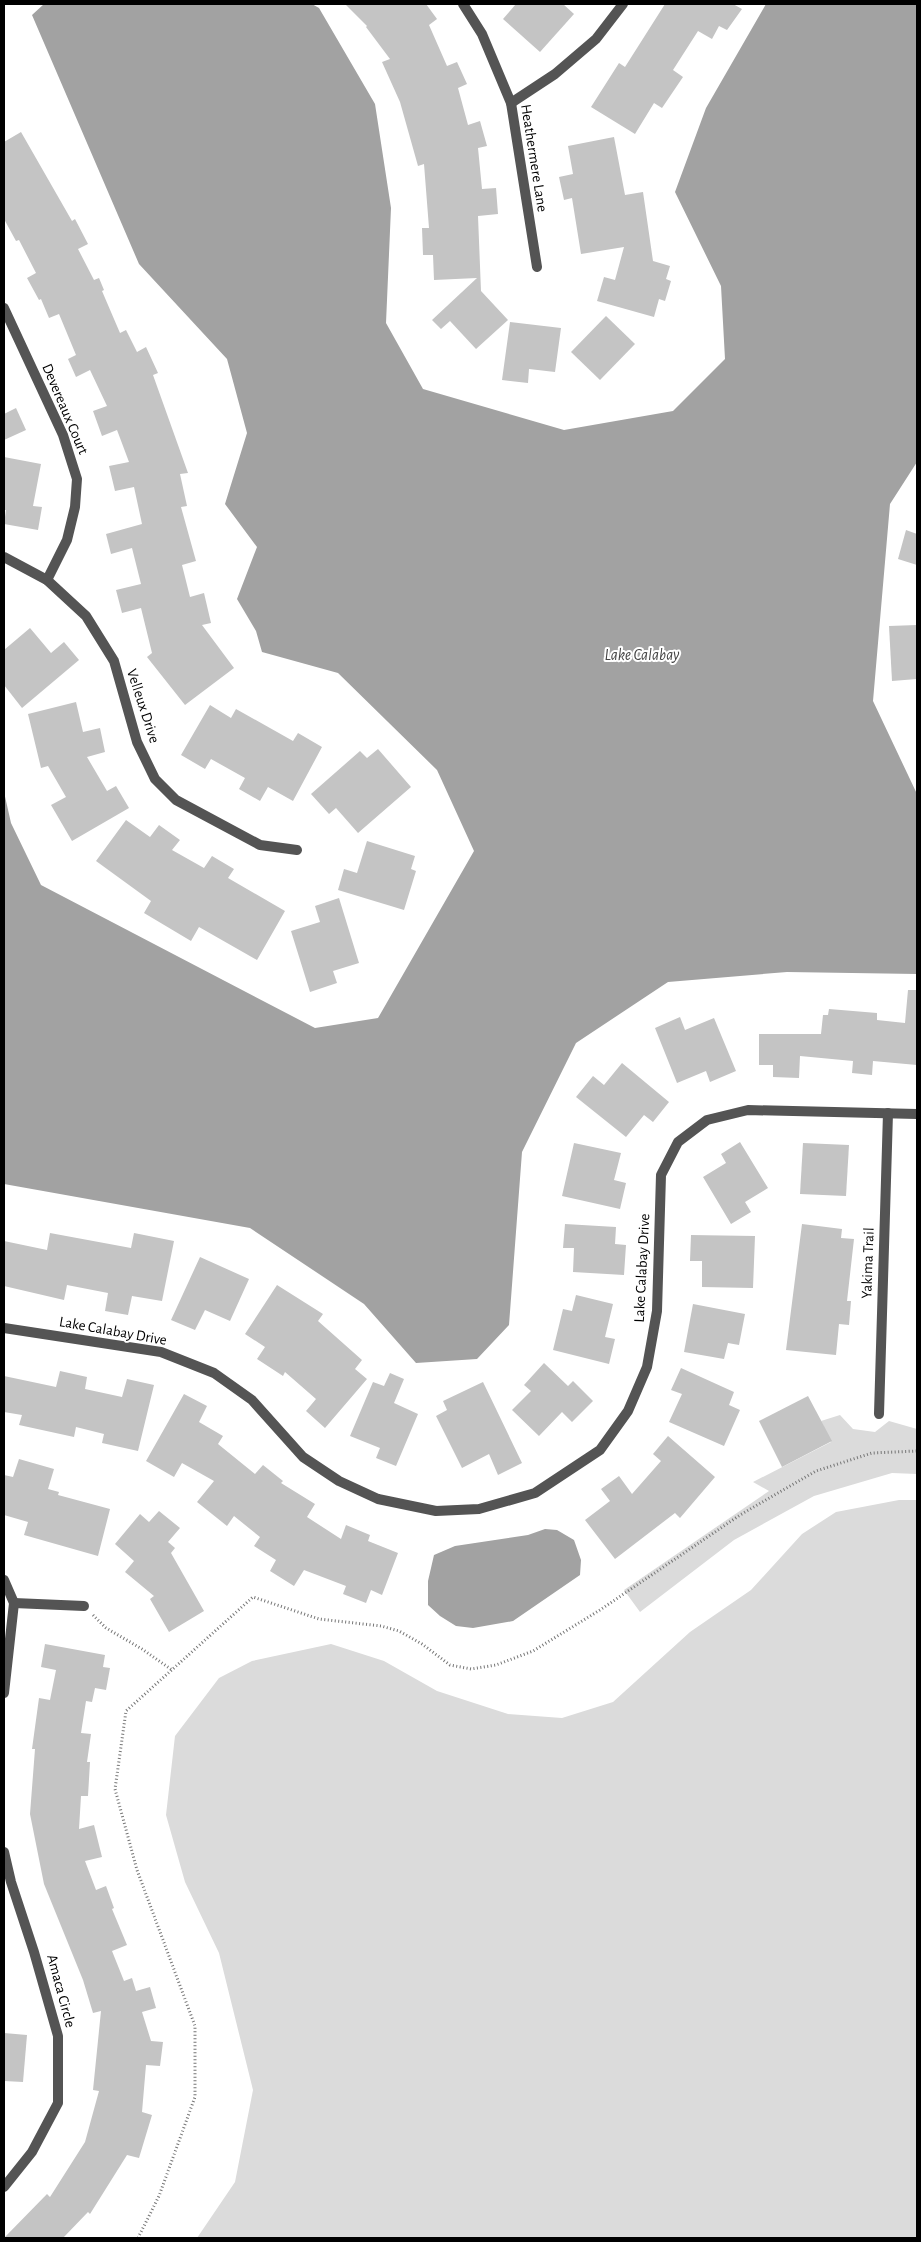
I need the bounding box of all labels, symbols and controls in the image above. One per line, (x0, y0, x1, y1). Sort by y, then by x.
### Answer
street label: Heathermere Lane (518, 103, 550, 213)
street label: Devereaux Court (39, 361, 91, 457)
water label: Lake Calabay (605, 647, 680, 663)
street label: Velleux Drive (124, 667, 162, 745)
street label: Lake Calabay Drive (632, 1213, 652, 1323)
street label: Yakima Trail (859, 1227, 877, 1299)
street label: Lake Calabay Drive (58, 1314, 168, 1348)
street label: Amaca Circle (44, 1953, 78, 2029)

